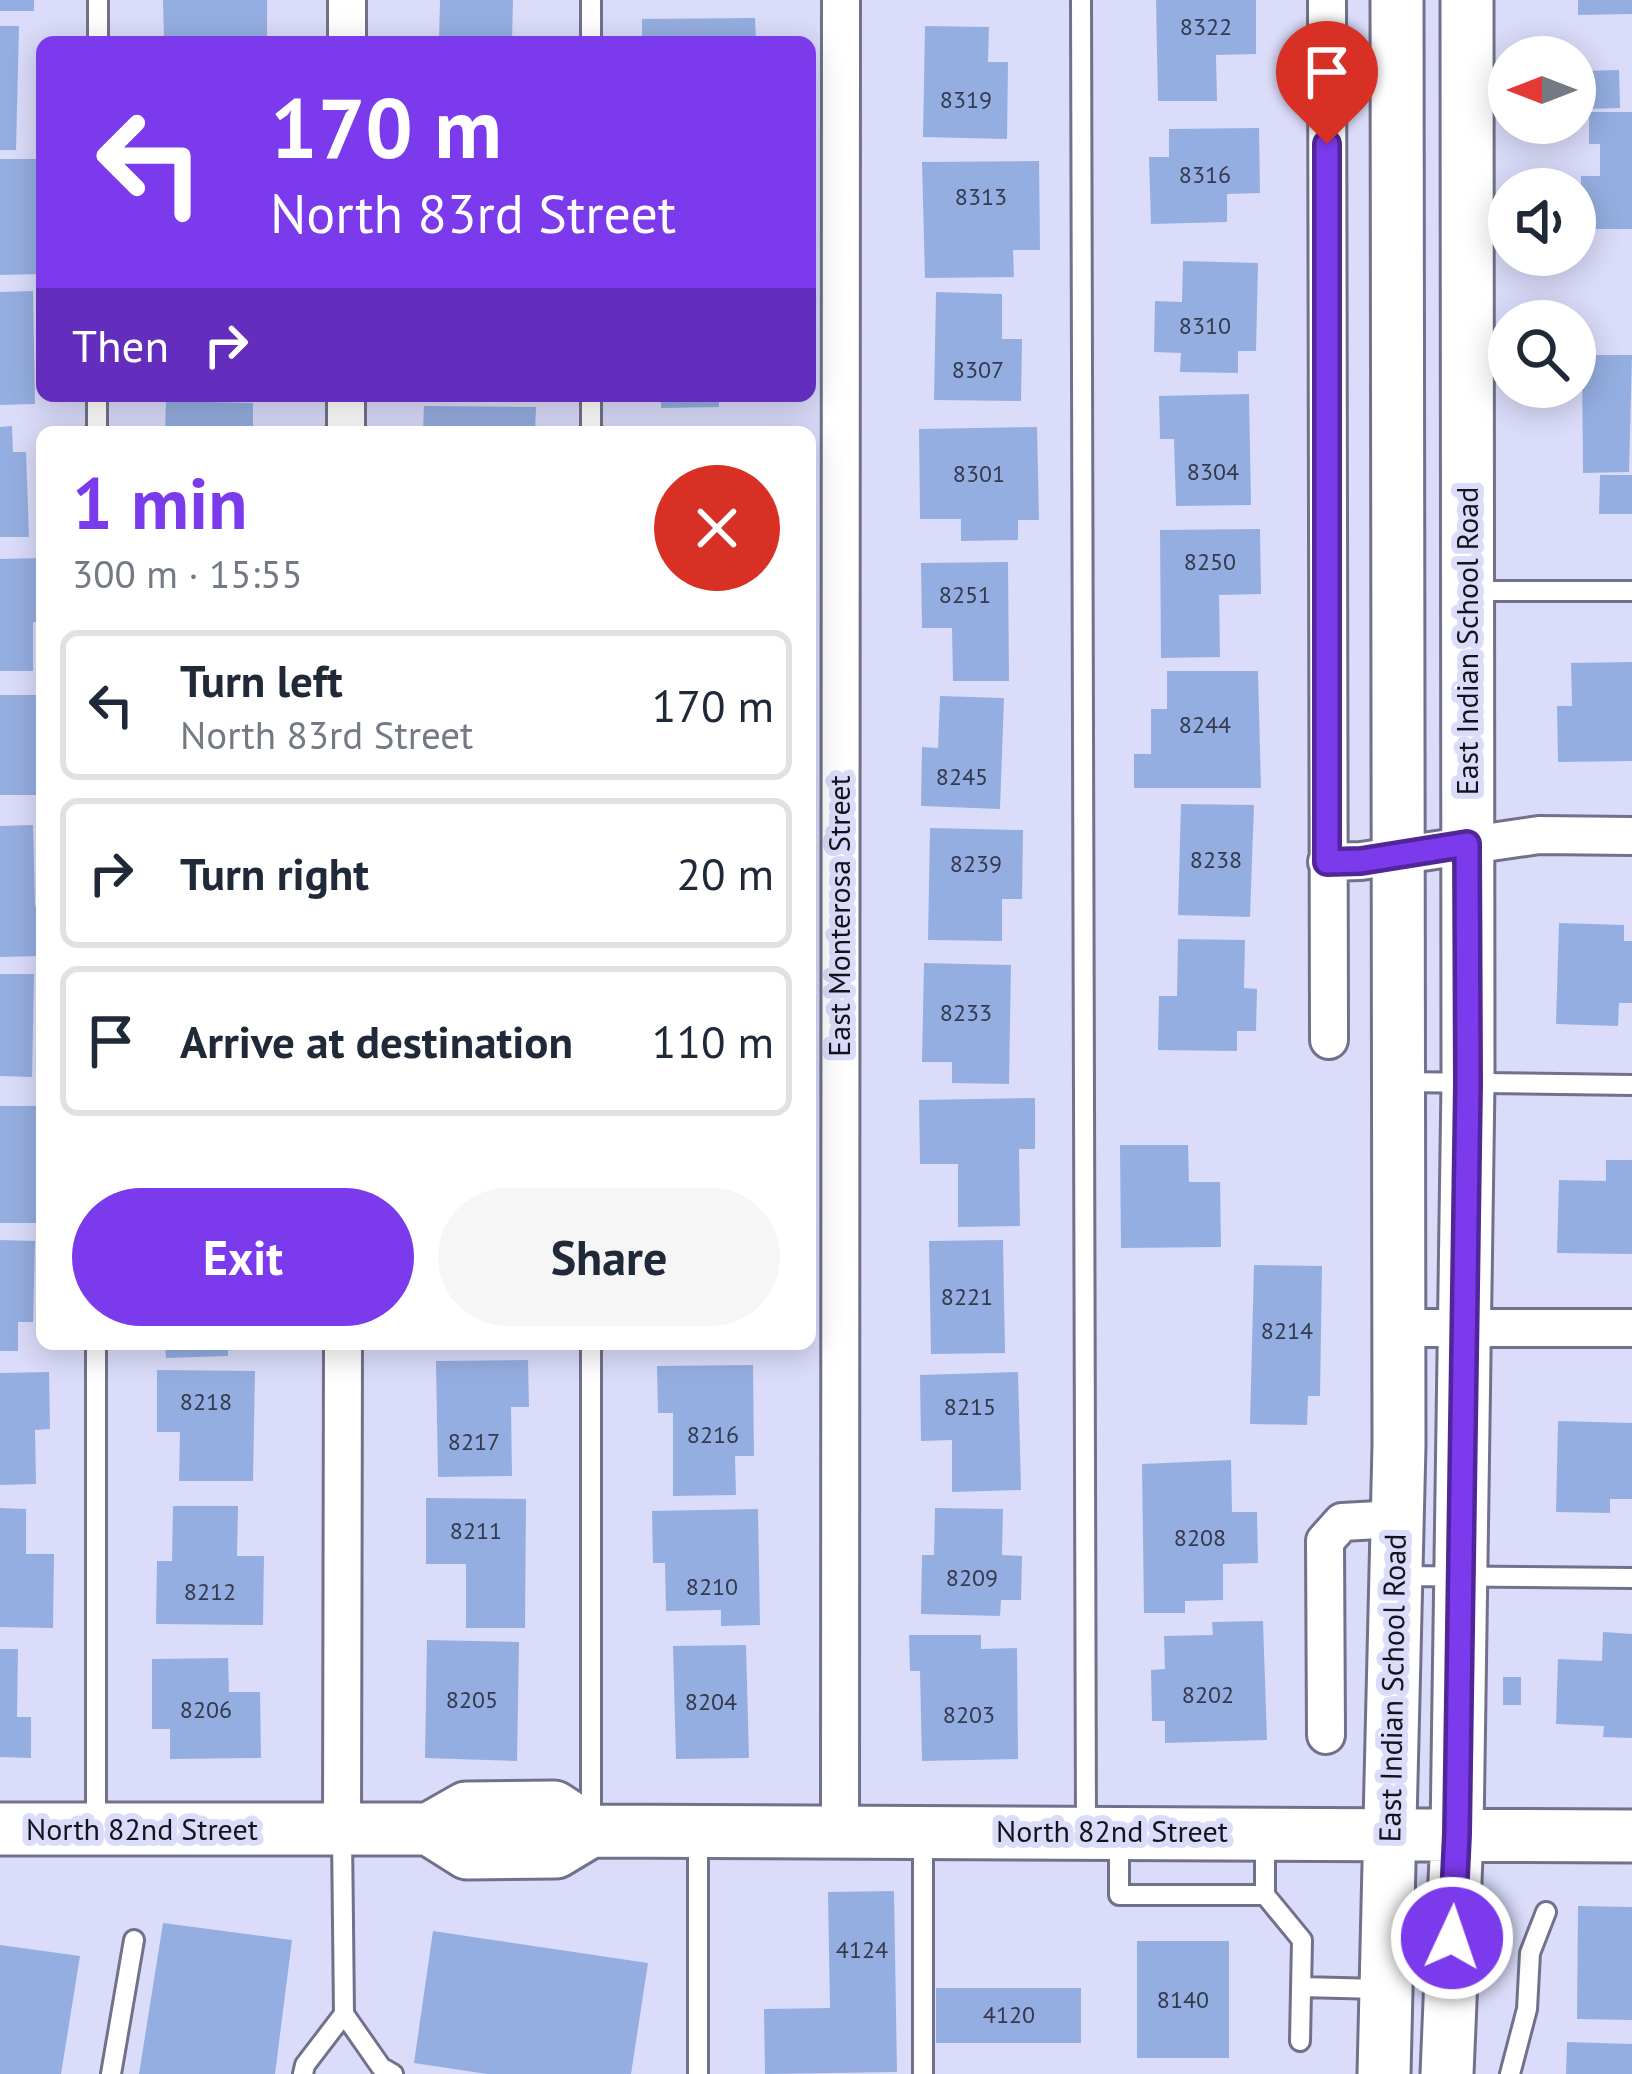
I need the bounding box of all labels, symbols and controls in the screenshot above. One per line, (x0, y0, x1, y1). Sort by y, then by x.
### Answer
house number: 8322 (1180, 11, 1232, 42)
pin (1276, 21.0, 1378, 144)
north arrow (1488, 36, 1596, 144)
map controls (1488, 36, 1596, 408)
icon: arrive (1294, 39, 1360, 105)
text: 170 m (270, 72, 502, 181)
icon: left (72, 84, 228, 240)
house number: 8319 (940, 84, 992, 115)
house number: 8316 (1179, 159, 1231, 190)
button: sound (1488, 168, 1596, 276)
text: North 83rd Street (270, 178, 676, 248)
house number: 8313 (955, 181, 1007, 212)
button: search (1488, 300, 1596, 408)
house number: 8310 (1179, 310, 1231, 341)
icon: right (193, 312, 259, 378)
text: Then (72, 316, 169, 374)
house number: 8307 (952, 354, 1004, 385)
text: 1 min (72, 456, 248, 549)
house number: 8304 (1187, 456, 1239, 487)
house number: 8301 (953, 458, 1005, 489)
button: close (654, 465, 780, 591)
street label: East Indian School Road (1447, 487, 1486, 795)
house number: 8250 (1184, 546, 1236, 577)
text: 300 m · 15:55 (72, 548, 303, 599)
house number: 8251 (939, 579, 991, 610)
text: Turn left (180, 651, 343, 709)
icon: left (78, 672, 144, 738)
text: 170 m (652, 676, 774, 734)
text: North 83rd Street (180, 709, 473, 760)
house number: 8244 (1179, 709, 1231, 740)
house number: 8245 (936, 761, 988, 792)
street label: East Monterosa Street (819, 775, 858, 1057)
icon: right (78, 840, 144, 906)
text: Turn right (180, 844, 369, 902)
text: 20 m (676, 844, 774, 902)
house number: 8238 (1190, 844, 1242, 875)
house number: 8239 (950, 848, 1002, 879)
house number: 8233 (940, 997, 992, 1028)
icon: arrive (78, 1008, 144, 1074)
text: Arrive at destination (180, 1012, 573, 1070)
text: 110 m (652, 1012, 774, 1070)
button: Exit (72, 1188, 414, 1326)
button: Share (438, 1188, 780, 1326)
house number: 8221 (941, 1281, 993, 1312)
house number: 8214 (1261, 1315, 1313, 1346)
house number: 8218 (180, 1386, 232, 1417)
house number: 8215 (944, 1391, 996, 1422)
house number: 8216 (687, 1419, 739, 1450)
house number: 8217 (448, 1426, 500, 1457)
house number: 8211 (450, 1515, 502, 1546)
house number: 8208 (1174, 1522, 1226, 1553)
street label: East Indian School Road (1369, 1533, 1414, 1843)
house number: 8209 (946, 1562, 998, 1593)
house number: 8210 (686, 1571, 738, 1602)
house number: 8212 (184, 1576, 236, 1607)
house number: 8202 (1182, 1679, 1234, 1710)
house number: 8205 (446, 1684, 498, 1715)
house number: 8204 (685, 1686, 737, 1717)
house number: 8206 (180, 1694, 232, 1725)
house number: 8203 (943, 1699, 995, 1730)
street label: North 82nd Street (26, 1809, 258, 1848)
street label: North 82nd Street (996, 1811, 1228, 1850)
position arrow (1389, 1875, 1515, 2001)
house number: 4124 (836, 1934, 888, 1965)
house number: 8140 (1157, 1984, 1209, 2015)
house number: 4120 (983, 1999, 1035, 2030)

